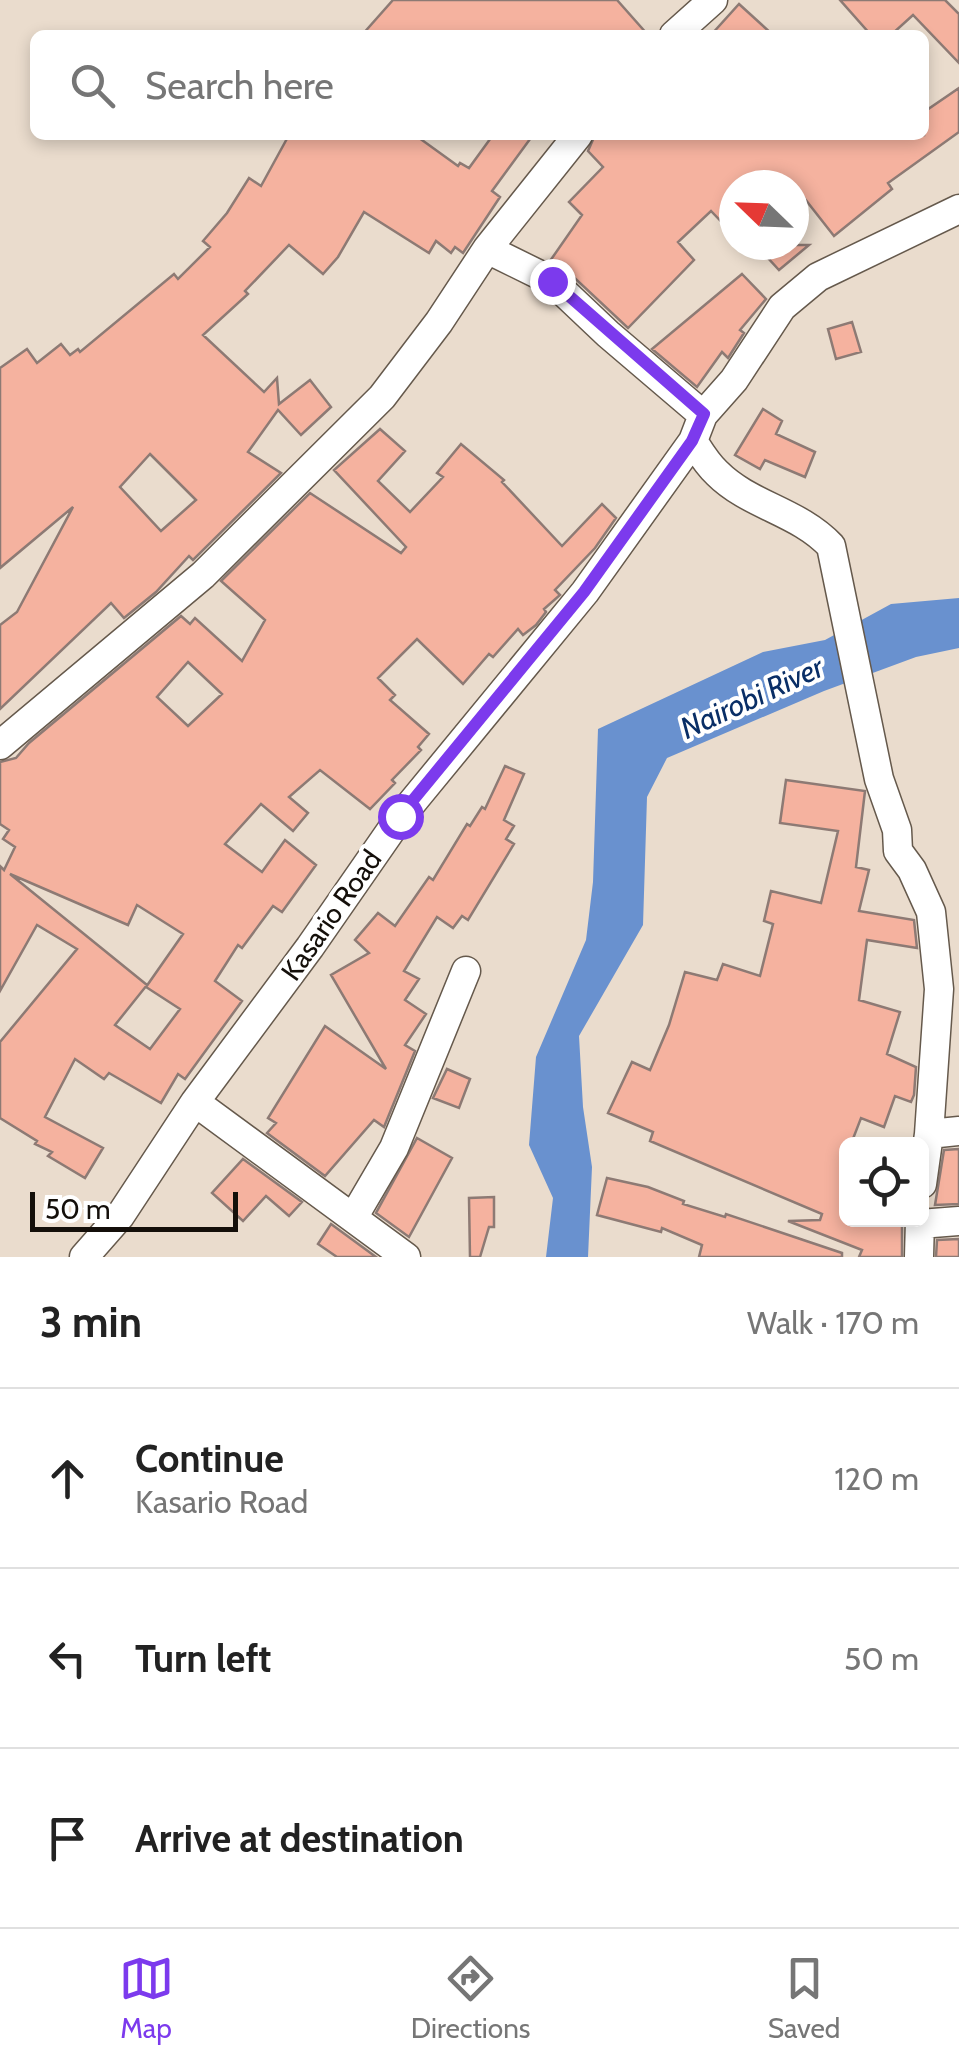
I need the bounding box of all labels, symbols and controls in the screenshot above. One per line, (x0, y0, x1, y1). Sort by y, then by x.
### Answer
search box (30, 30, 929, 140)
icon: search (65, 58, 120, 113)
text: Search here (145, 62, 334, 109)
north arrow (719, 170, 809, 260)
route end (530, 259, 576, 305)
water label: Nairobi River (674, 648, 831, 747)
route start (378, 794, 424, 840)
street label: Kasario Road (274, 843, 388, 987)
map controls (839, 1137, 929, 1227)
button: locate (839, 1137, 929, 1227)
scale bar (30, 1187, 238, 1232)
text: 50 m (45, 1192, 111, 1226)
text: 3 min (40, 1296, 142, 1348)
text: Walk · 170 m (747, 1303, 919, 1342)
text: Continue (135, 1435, 284, 1482)
icon: ahead (40, 1451, 95, 1506)
text: 120 m (834, 1459, 919, 1498)
text: Kasario Road (135, 1482, 308, 1521)
icon: left (40, 1631, 95, 1686)
text: Turn left (135, 1635, 271, 1682)
text: 50 m (844, 1639, 919, 1678)
icon: arrive (40, 1811, 95, 1866)
text: Arrive at destination (135, 1815, 464, 1862)
tab: Map (119, 1951, 174, 2045)
tab: Directions (411, 1951, 530, 2045)
tab: Saved (768, 1951, 840, 2045)

